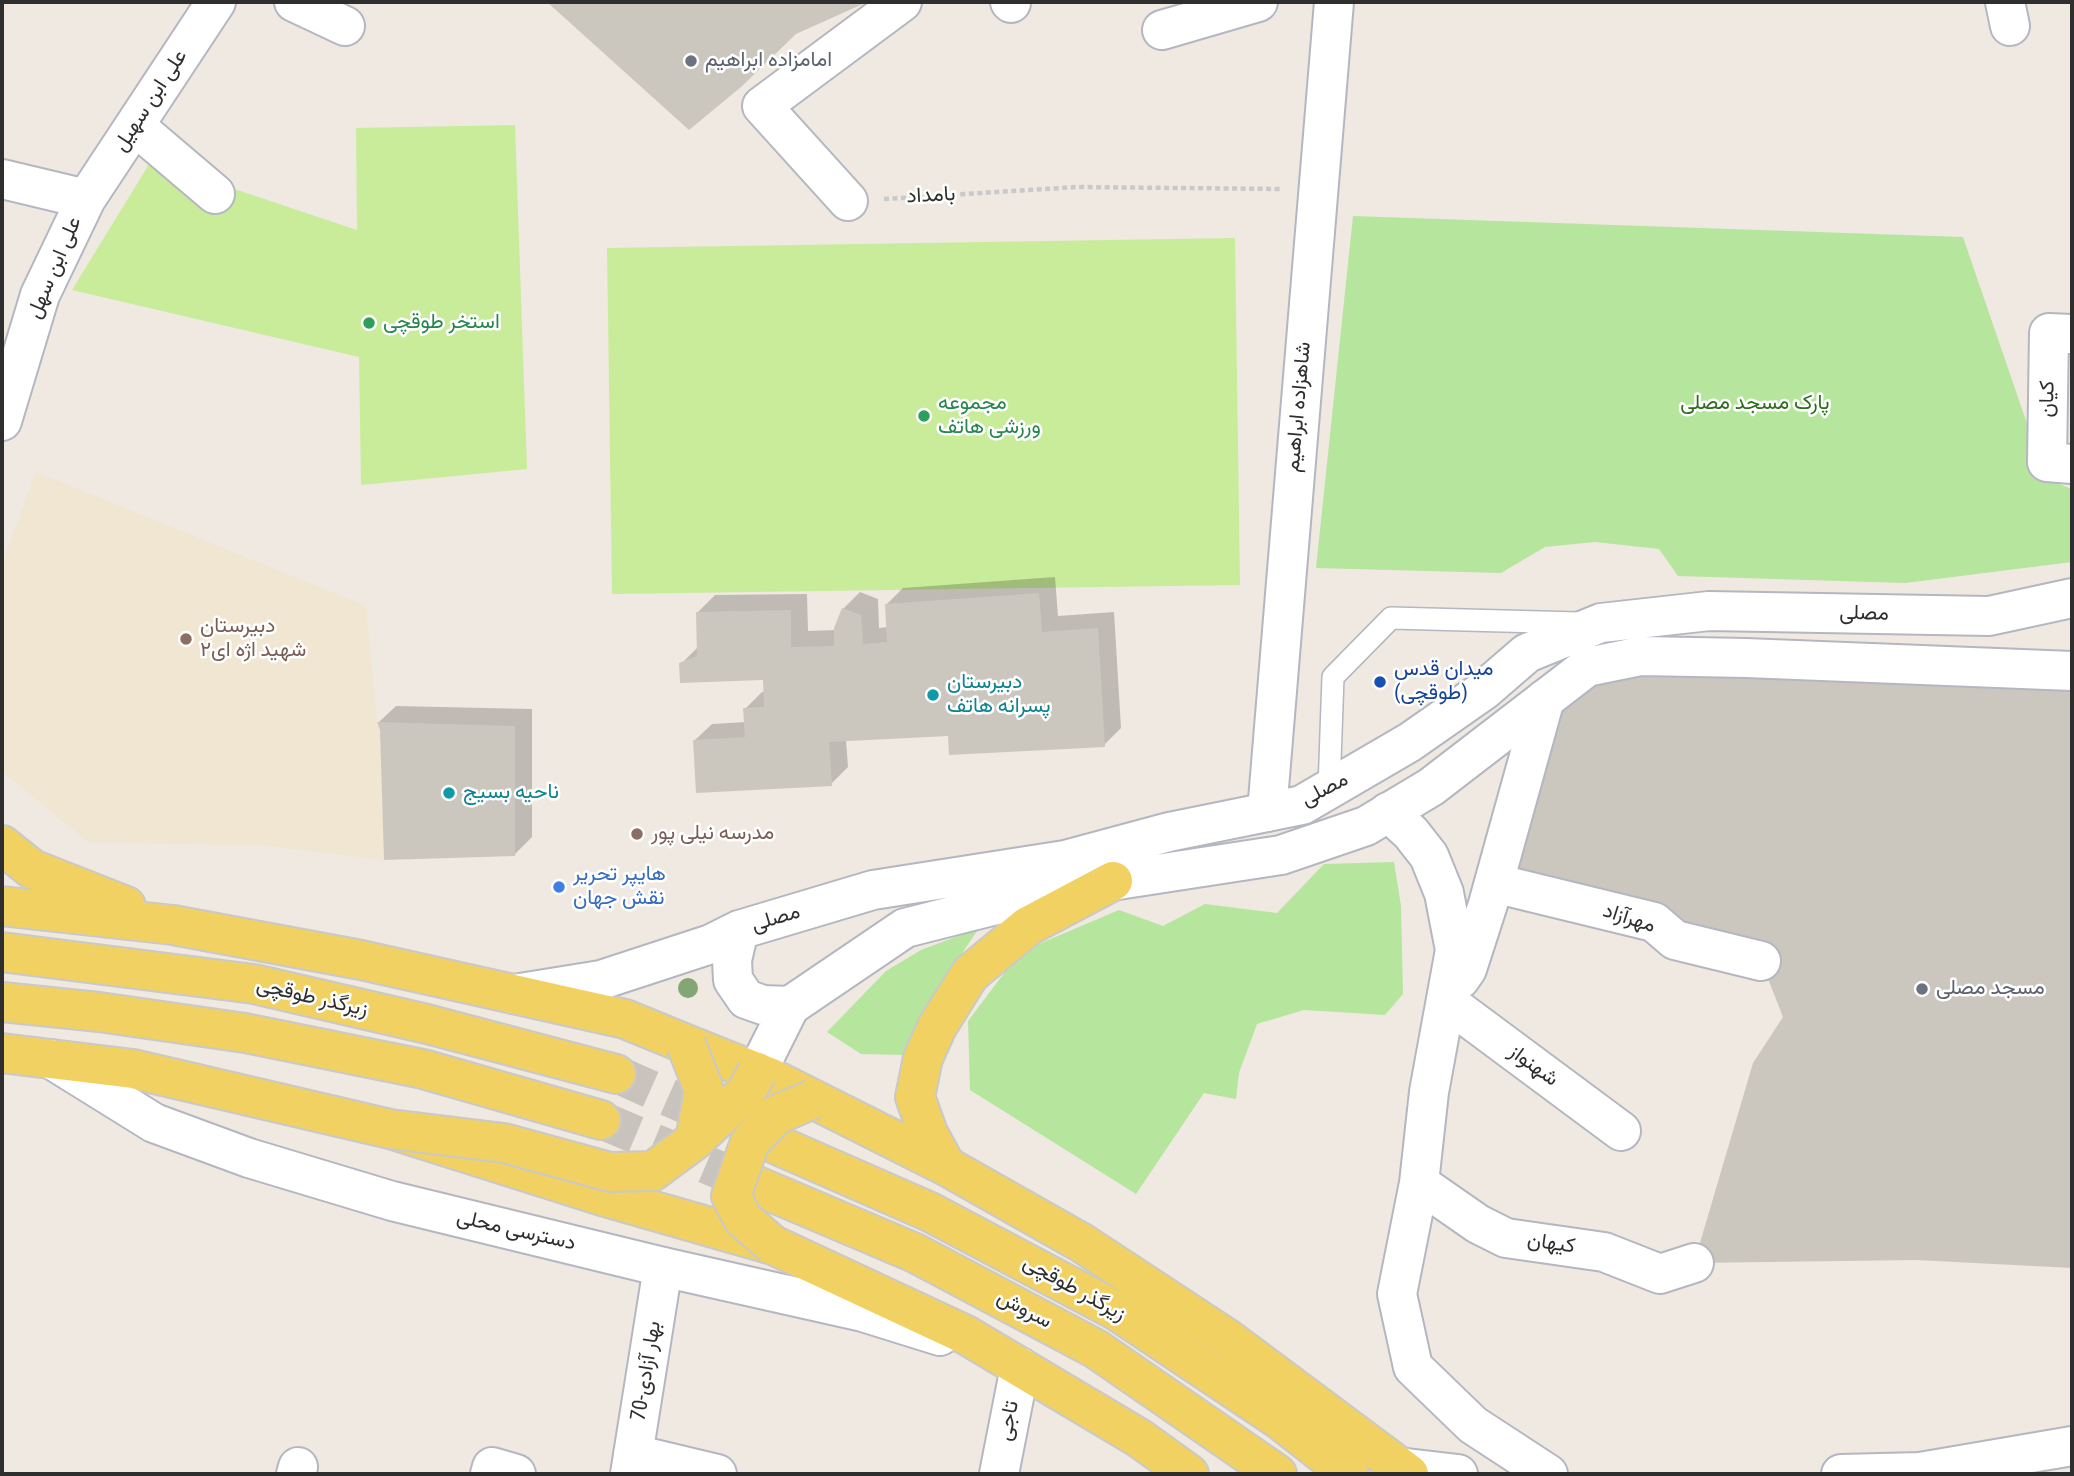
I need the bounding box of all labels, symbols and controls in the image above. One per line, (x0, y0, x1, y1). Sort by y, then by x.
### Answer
street label: علی ابن سهیل (109, 45, 193, 157)
place label: امامزاده ابراهیم (705, 48, 832, 74)
marker: امامزاده ابراهیم (683, 53, 699, 69)
street label: بامداد (906, 182, 956, 210)
street label: علی ابن سهل (22, 213, 88, 323)
place label: استخر طوقچی (383, 310, 500, 336)
marker: استخر طوقچی (361, 315, 377, 331)
street label: شاهزاده ابراهیم (1281, 341, 1317, 473)
street label: کیان (2035, 380, 2061, 418)
place label: مجموعه ورزشی هاتف (938, 391, 1041, 441)
park label: پارک مسجد مصلی (1680, 391, 1830, 417)
marker: مجموعه ورزشی هاتف (916, 408, 932, 424)
street label: مصلی (1839, 601, 1889, 627)
place label: دبیرستان شهید اژه ای۲ (200, 614, 306, 664)
marker: دبیرستان شهید اژه ای۲ (178, 631, 194, 647)
place label: میدان قدس (طوقچی) (1394, 657, 1493, 707)
place label: دبیرستان پسرانه هاتف (947, 670, 1051, 720)
marker: میدان قدس (طوقچی) (1372, 674, 1388, 690)
marker: دبیرستان پسرانه هاتف (925, 687, 941, 703)
street label: مصلی (1297, 767, 1353, 813)
place label: ناحیه بسیج (463, 780, 559, 806)
marker: ناحیه بسیج (441, 785, 457, 801)
place label: مدرسه نیلی پور (651, 821, 774, 847)
marker: مدرسه نیلی پور (629, 826, 645, 842)
place label: هایپر تحریر نقش جهان (573, 862, 666, 912)
marker: هایپر تحریر نقش جهان (551, 879, 567, 895)
street label: مهرآزاد (1599, 899, 1659, 939)
street label: مصلی (749, 900, 803, 938)
street label: زیرگذر طوقچی (254, 973, 370, 1023)
place label: مسجد مصلی (1936, 976, 2045, 1002)
marker: مسجد مصلی (1914, 981, 1930, 997)
street label: شهنواز (1503, 1039, 1563, 1093)
street label: دسترسی محلی (454, 1205, 578, 1257)
street label: کیهان (1525, 1228, 1577, 1260)
street label: زیرگذر طوقچی (1018, 1250, 1130, 1328)
street label: سروش (992, 1285, 1056, 1335)
street label: 70-بهار آزادی (627, 1319, 667, 1423)
street label: تاجی (993, 1399, 1025, 1443)

